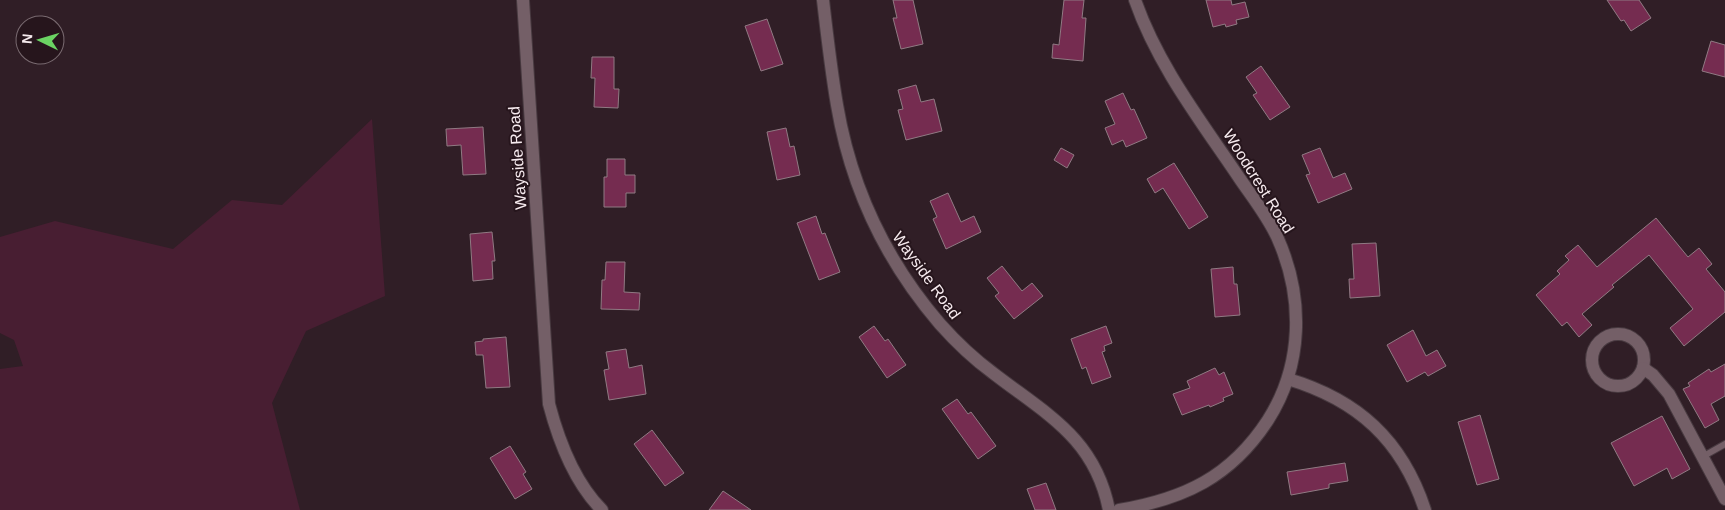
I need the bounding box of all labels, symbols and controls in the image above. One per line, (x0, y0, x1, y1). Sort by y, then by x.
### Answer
north arrow (15, 15, 65, 65)
text: N (19, 33, 35, 45)
street label: Wayside Road (505, 106, 530, 210)
street label: Woodcrest Road (1220, 126, 1297, 236)
street label: Wayside Road (889, 228, 964, 322)

